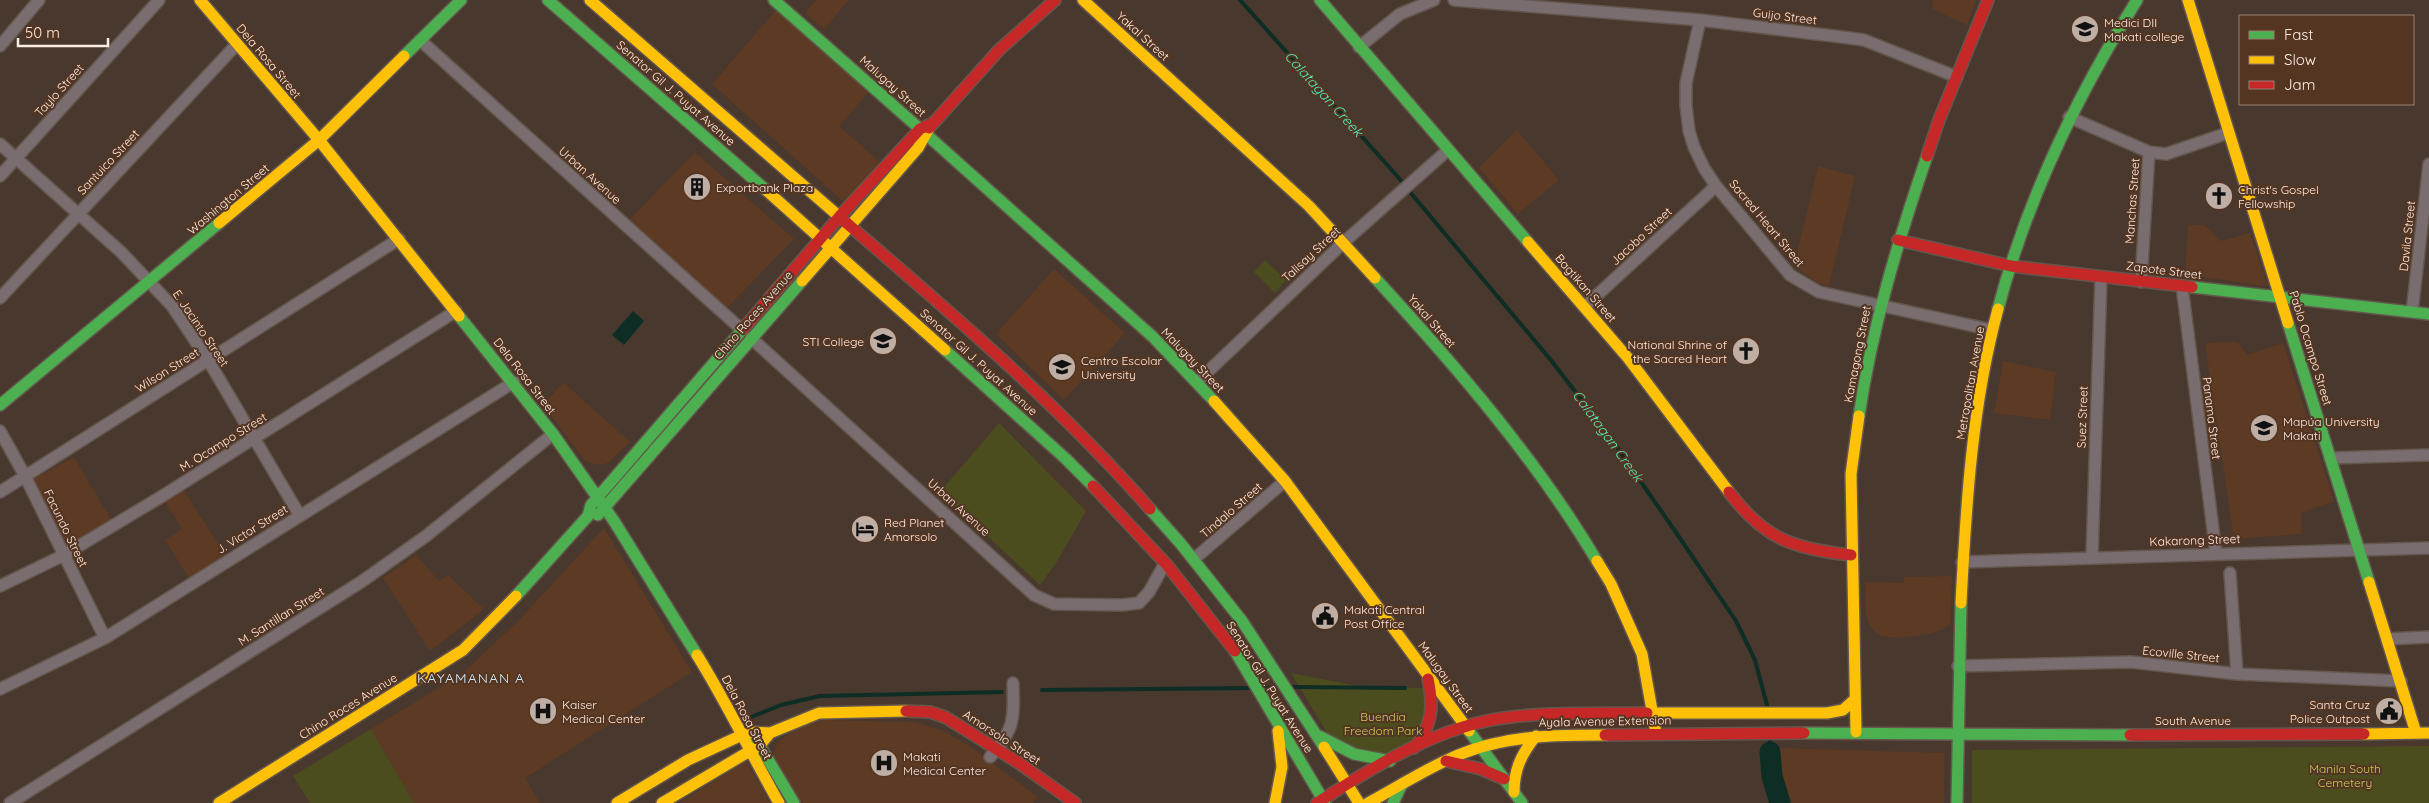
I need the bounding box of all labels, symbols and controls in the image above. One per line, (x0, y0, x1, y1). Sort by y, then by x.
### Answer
street label: Guijo Street (1752, 5, 1818, 27)
street label: Yakal Street (1113, 8, 1173, 64)
school or university icon: Medici DII Makati college (2070, 14, 2100, 44)
scale bar (18, 15, 108, 47)
place label: Medici DII Makati college (2104, 15, 2185, 44)
legend (2239, 15, 2414, 105)
street label: Dela Rosa Street (233, 21, 305, 101)
text: 50 m (25, 23, 60, 42)
text: Fast (2284, 25, 2313, 44)
street label: Senator Gil J. Puyat Avenue (614, 37, 739, 149)
water label: Calatagan Creek (1281, 47, 1368, 142)
text: Slow (2284, 50, 2316, 69)
street label: Malugay Street (857, 52, 929, 120)
street label: Taylo Street (31, 60, 87, 120)
text: Jam (2284, 75, 2315, 94)
street label: Santuico Street (74, 126, 142, 198)
street label: Urban Avenue (556, 143, 625, 207)
street label: Manchas Street (2122, 158, 2142, 244)
street label: Washington Street (184, 160, 272, 238)
building icon: Exportbank Plaza (682, 172, 712, 202)
street label: Sacred Heart Street (1726, 176, 1808, 270)
place label: Exportbank Plaza (716, 180, 813, 195)
church icon: Christ's Gospel Fellowship (2204, 181, 2234, 211)
place label: Christ's Gospel Fellowship (2238, 182, 2319, 211)
street label: Davila Street (2396, 200, 2418, 272)
street label: Jacobo Street (1607, 204, 1675, 268)
street label: Talisay Street (1279, 223, 1343, 285)
street label: Bagtikan Street (1552, 251, 1620, 325)
street label: Zapote Street (2125, 258, 2203, 282)
street label: Chino Roces Avenue (710, 267, 796, 363)
street label: E. Jacinto Street (170, 287, 232, 369)
street label: Pablo Ocampo Street (2286, 289, 2336, 407)
street label: Yakal Street (1405, 291, 1459, 351)
street label: Kamagong Street (1840, 304, 1874, 404)
street label: Senator Gil J. Puyat Avenue (917, 305, 1041, 419)
street label: Malugay Street (1158, 325, 1228, 395)
street label: Metropolitan Avenue (1953, 325, 1987, 441)
school or university icon: STI College (868, 326, 898, 356)
place label: STI College (802, 334, 864, 349)
street label: Dela Rosa Street (490, 335, 560, 417)
church icon: National Shrine of the Sacred Heart (1731, 336, 1761, 366)
place label: National Shrine of the Sacred Heart (1628, 337, 1728, 366)
street label: Wilson Street (132, 344, 202, 396)
school or university icon: Centro Escolar University (1047, 352, 1077, 382)
place label: Centro Escolar University (1081, 353, 1162, 382)
street label: Panama Street (2200, 376, 2224, 460)
street label: Suez Street (2073, 386, 2091, 448)
water label: Calatagan Creek (1569, 387, 1648, 487)
street label: M. Ocampo Street (177, 409, 269, 475)
school or university icon: Mapúa University Makati (2249, 413, 2279, 443)
place label: Mapúa University Makati (2283, 414, 2380, 443)
street label: Urban Avenue (925, 475, 994, 539)
street label: Tindalo Street (1197, 479, 1265, 541)
street label: Facundo Street (41, 487, 91, 569)
street label: J. Victor Street (214, 501, 290, 557)
hotel icon: Red Planet Amorsolo (850, 514, 880, 544)
place label: Red Planet Amorsolo (884, 515, 944, 544)
street label: Kakarong Street (2149, 531, 2241, 549)
street label: M. Santillan Street (235, 583, 327, 649)
public building icon: Makati Central Post Office (1310, 601, 1340, 631)
place label: Makati Central Post Office (1344, 602, 1425, 631)
street label: Senator Gil J. Puyat Avenue (1223, 618, 1317, 756)
street label: Malugay Street (1415, 639, 1477, 715)
street label: Ecoville Street (2142, 642, 2220, 666)
district label: KAYAMANAN A (417, 669, 525, 687)
street label: Chino Roces Avenue (296, 670, 400, 742)
street label: Dela Rosa Street (719, 672, 775, 762)
hospital icon: Kaiser Medical Center (528, 696, 558, 726)
public building icon: Santa Cruz Police Outpost (2374, 696, 2404, 726)
place label: Kaiser Medical Center (562, 697, 645, 726)
place label: Santa Cruz Police Outpost (2290, 697, 2370, 726)
street label: Amorsolo Street (960, 706, 1044, 768)
park label: Buendia Freedom Park (1344, 709, 1422, 738)
street label: Ayala Avenue Extension (1539, 712, 1671, 730)
street label: South Avenue (2155, 713, 2231, 728)
hospital icon: Makati Medical Center (869, 748, 899, 778)
place label: Makati Medical Center (903, 749, 986, 778)
park label: Manila South Cemetery (2309, 761, 2381, 790)

